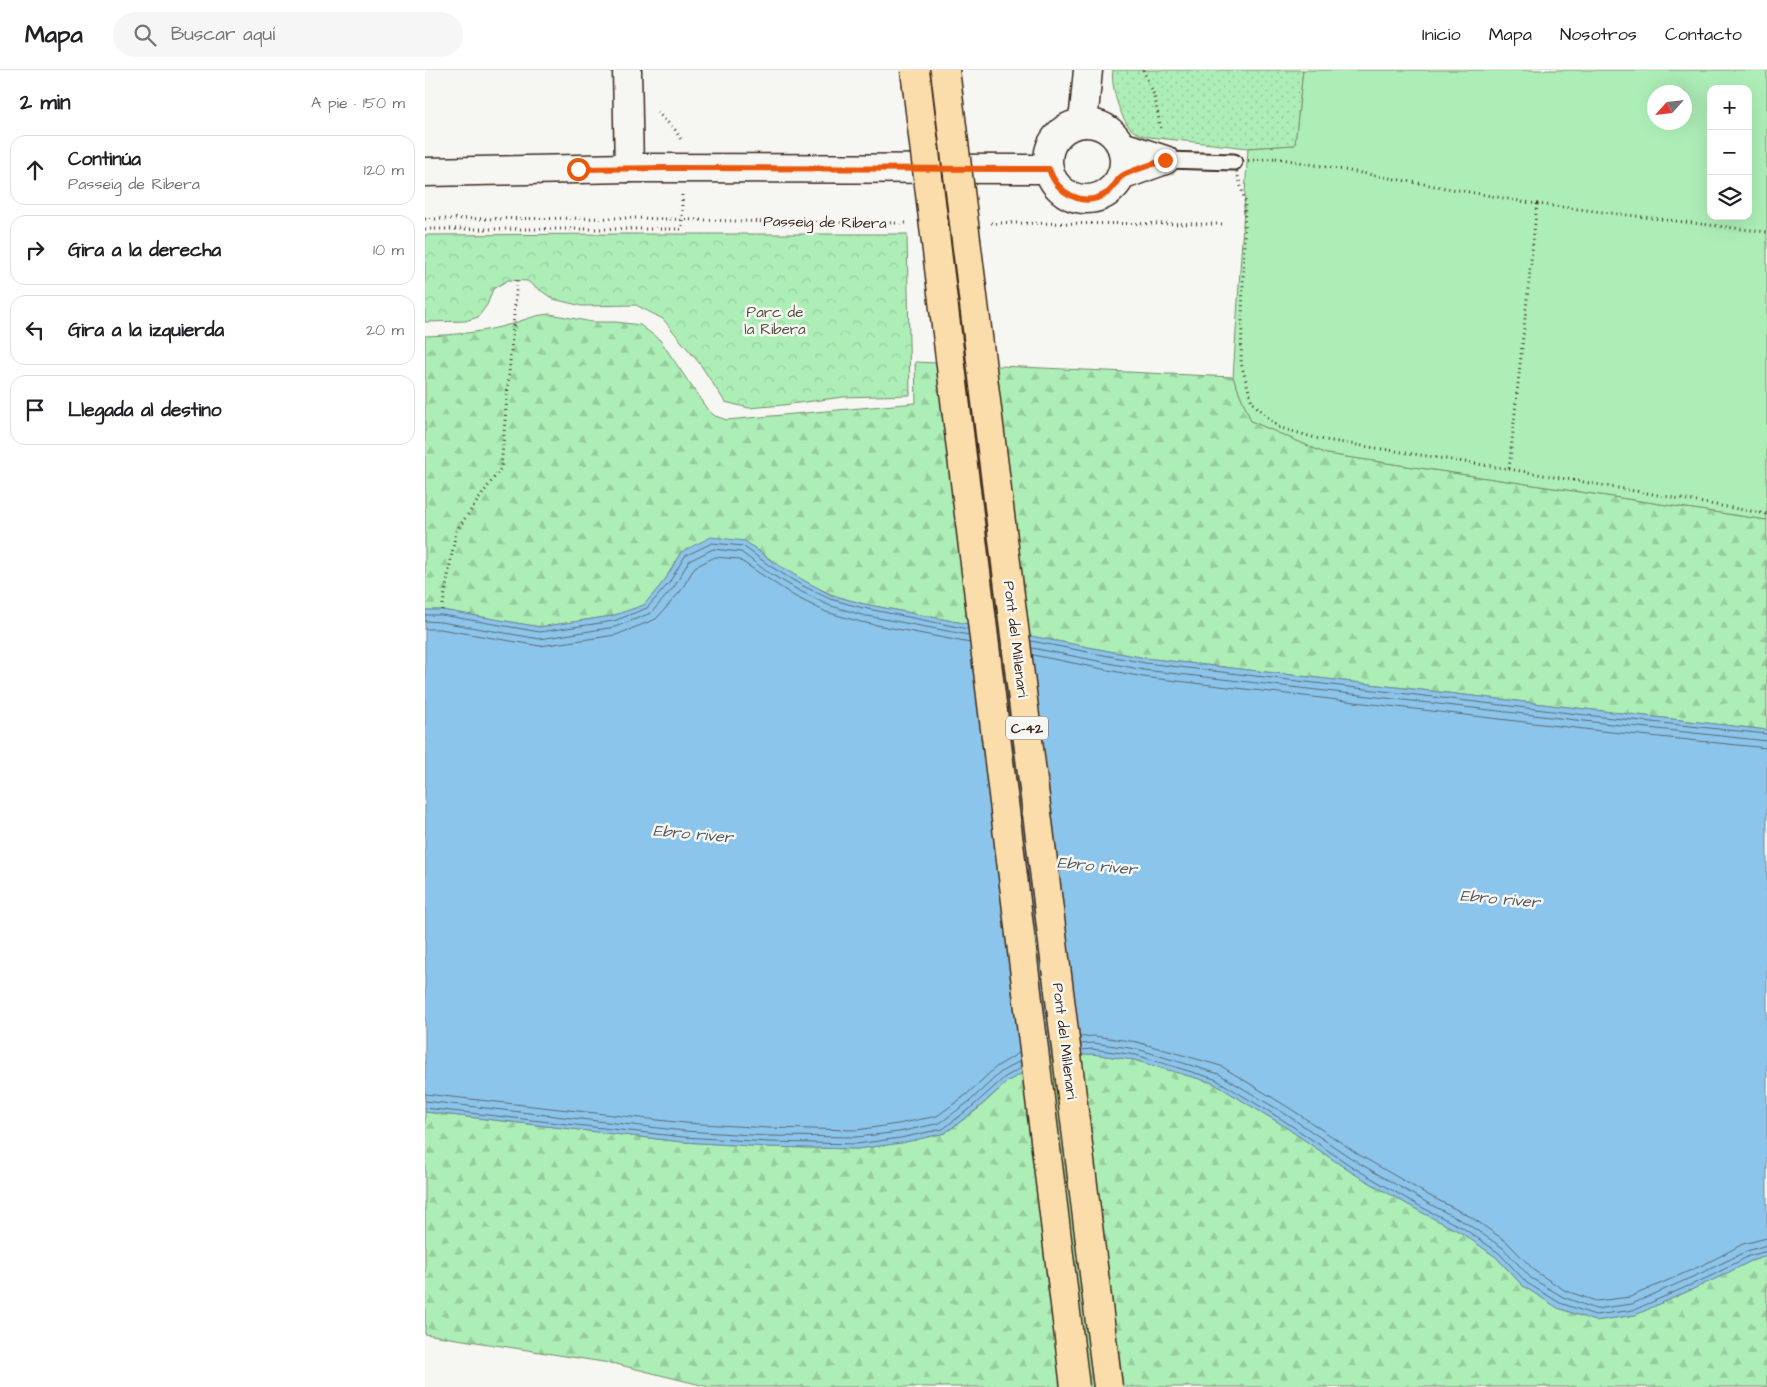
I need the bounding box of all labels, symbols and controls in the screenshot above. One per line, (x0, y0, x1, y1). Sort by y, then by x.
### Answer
search box (113, 12, 463, 57)
text: Mapa (25, 18, 83, 52)
icon: search (131, 21, 159, 49)
text: Buscar aquí (171, 21, 275, 48)
text: Inicio (1422, 22, 1461, 47)
text: Mapa (1489, 22, 1532, 47)
text: Nosotros (1560, 22, 1637, 47)
text: Contacto (1665, 22, 1742, 47)
north arrow (1647, 85, 1692, 130)
map controls (1707, 85, 1752, 220)
button: + (1707, 85, 1752, 130)
text: 2 min (20, 88, 70, 117)
text: A pie · 150 m (311, 92, 405, 114)
button: − (1707, 130, 1752, 175)
text: Continúa (68, 146, 141, 173)
route end (1154, 149, 1177, 172)
icon: ahead (21, 156, 49, 184)
route start (567, 158, 590, 181)
text: 120 m (364, 159, 404, 181)
text: Passeig de Ribera (68, 173, 200, 195)
button: layers (1707, 175, 1752, 220)
street label: Passeig de Ribera (763, 211, 887, 235)
icon: right (21, 236, 49, 264)
text: Gira a la derecha (68, 237, 221, 264)
text: 10 m (373, 239, 404, 261)
park label: Parc de la Ribera (744, 302, 806, 340)
icon: left (21, 316, 49, 344)
text: Gira a la izquierda (68, 317, 224, 344)
text: 20 m (366, 319, 404, 341)
icon: arrive (21, 396, 49, 424)
text: Llegada al destino (68, 397, 221, 424)
street label: Pont del Mil·lenari (998, 580, 1033, 699)
road number: C-42 (1006, 716, 1048, 740)
water label: Ebro river (652, 820, 736, 849)
water label: Ebro river (1056, 852, 1140, 881)
water label: Ebro river (1459, 885, 1543, 914)
street label: Pont del Mil·lenari (1047, 982, 1082, 1101)

